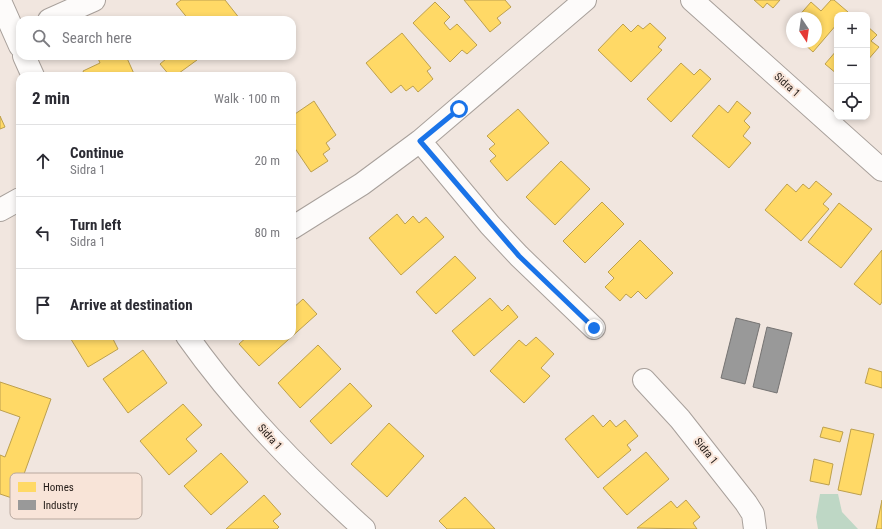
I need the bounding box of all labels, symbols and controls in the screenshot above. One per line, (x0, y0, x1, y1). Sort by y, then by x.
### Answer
north arrow (786, 12, 822, 48)
map controls (834, 12, 870, 120)
button: + (834, 12, 870, 48)
search box (16, 16, 296, 60)
icon: search (30, 27, 52, 49)
text: Search here (62, 29, 132, 47)
button: − (834, 48, 870, 84)
street label: Sidra 1 (771, 70, 803, 100)
button: locate (834, 84, 870, 120)
text: 2 min (32, 88, 70, 108)
text: Walk · 100 m (214, 91, 280, 106)
route start (450, 100, 468, 118)
text: Continue (70, 144, 124, 162)
icon: ahead (32, 150, 54, 172)
text: 20 m (254, 153, 280, 168)
text: Sidra 1 (70, 162, 106, 177)
text: Turn left (70, 216, 121, 234)
icon: left (32, 222, 54, 244)
text: 80 m (254, 225, 280, 240)
text: Sidra 1 (70, 234, 106, 249)
icon: arrive (32, 294, 54, 316)
text: Arrive at destination (70, 296, 193, 314)
route end (585, 319, 603, 337)
street label: Sidra 1 (255, 421, 285, 453)
street label: Sidra 1 (691, 435, 721, 467)
legend (10, 473, 142, 519)
text: Homes (43, 481, 74, 494)
text: Industry (43, 499, 79, 512)

